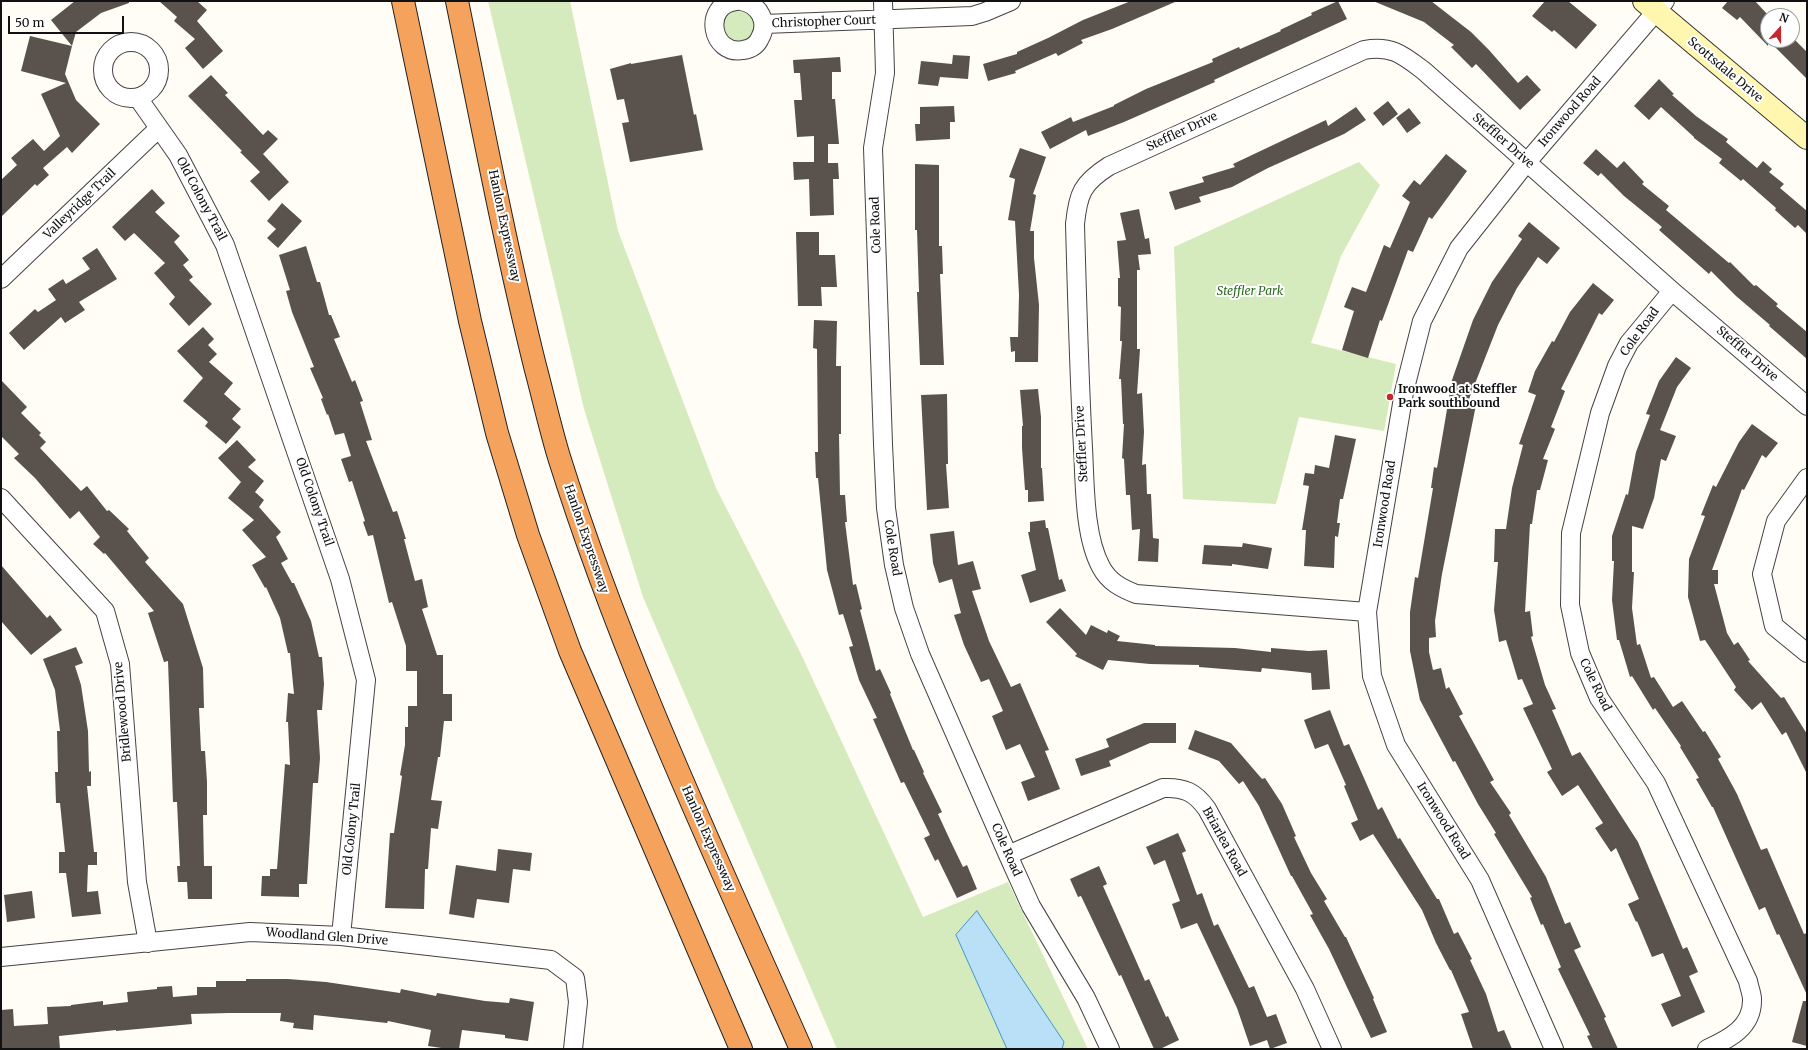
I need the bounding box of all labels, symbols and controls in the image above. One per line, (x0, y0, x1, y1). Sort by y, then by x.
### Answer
scale bar (10, 8, 126, 34)
north arrow (1760, 8, 1800, 48)
text: N (1777, 10, 1791, 26)
street label: Christopher Court (772, 13, 876, 31)
text: 50 m (15, 15, 44, 30)
street label: Scottsdale Drive (1685, 34, 1765, 106)
street label: Ironwood Road (1536, 74, 1604, 150)
street label: Steffler Drive (1144, 109, 1220, 155)
street label: Steffler Drive (1469, 110, 1537, 172)
street label: Old Colony Trail (173, 155, 229, 243)
street label: Valleyridge Trail (41, 166, 119, 242)
street label: Hanlon Expressway (485, 169, 523, 283)
street label: Cole Road (868, 196, 884, 254)
park label: Steffler Park (1217, 285, 1283, 299)
street label: Cole Road (1618, 305, 1662, 359)
street label: Steffler Drive (1713, 323, 1781, 385)
place label: Ironwood at Steffler Park southbound (1398, 383, 1517, 411)
marker: Ironwood at Steffler Park southbound (1385, 392, 1395, 402)
street label: Steffler Drive (1073, 405, 1091, 483)
street label: Old Colony Trail (292, 456, 336, 548)
street label: Ironwood Road (1371, 459, 1399, 549)
street label: Hanlon Expressway (561, 483, 611, 595)
street label: Cole Road (880, 519, 904, 577)
street label: Cole Road (1576, 656, 1614, 714)
street label: Bridlewood Drive (111, 661, 135, 763)
street label: Ironwood Road (1414, 780, 1472, 862)
street label: Old Colony Trail (340, 782, 364, 876)
street label: Hanlon Expressway (678, 784, 738, 894)
street label: Briarlea Road (1199, 805, 1249, 879)
street label: Cole Road (988, 821, 1024, 879)
street label: Woodland Glen Drive (266, 926, 388, 948)

